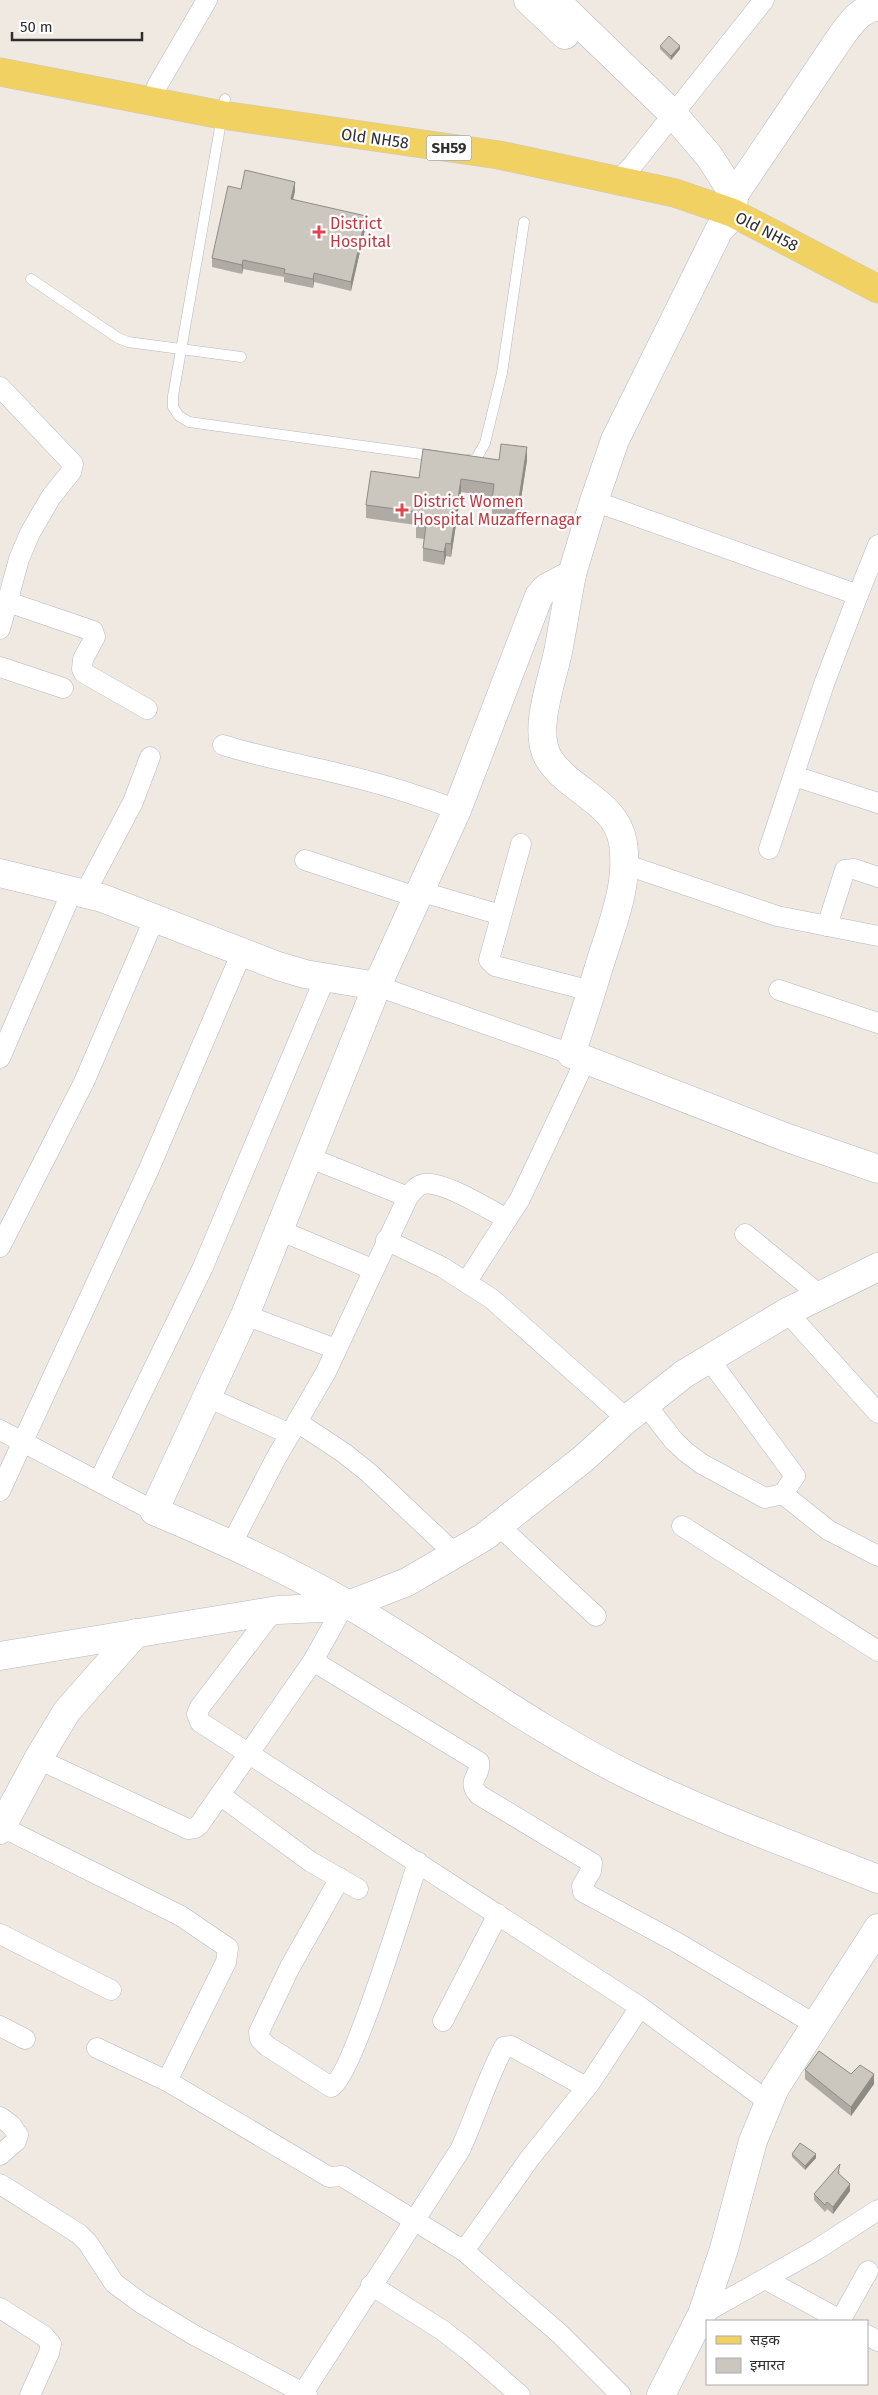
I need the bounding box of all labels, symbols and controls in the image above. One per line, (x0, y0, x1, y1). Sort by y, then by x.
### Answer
scale bar (12, 10, 142, 42)
text: 50 m (20, 18, 53, 36)
street label: Old NH58 (340, 124, 410, 153)
road number: SH59 (426, 136, 472, 160)
street label: Old NH58 (732, 208, 802, 255)
place label: District Hospital (330, 214, 391, 251)
marker: District Hospital (312, 225, 326, 239)
place label: District Women Hospital Muzaffernagar (413, 492, 582, 529)
marker: District Women Hospital Muzaffernagar (395, 503, 409, 517)
legend (706, 2320, 868, 2385)
text: सड़क (750, 2331, 780, 2349)
text: इमारत (750, 2356, 785, 2374)

